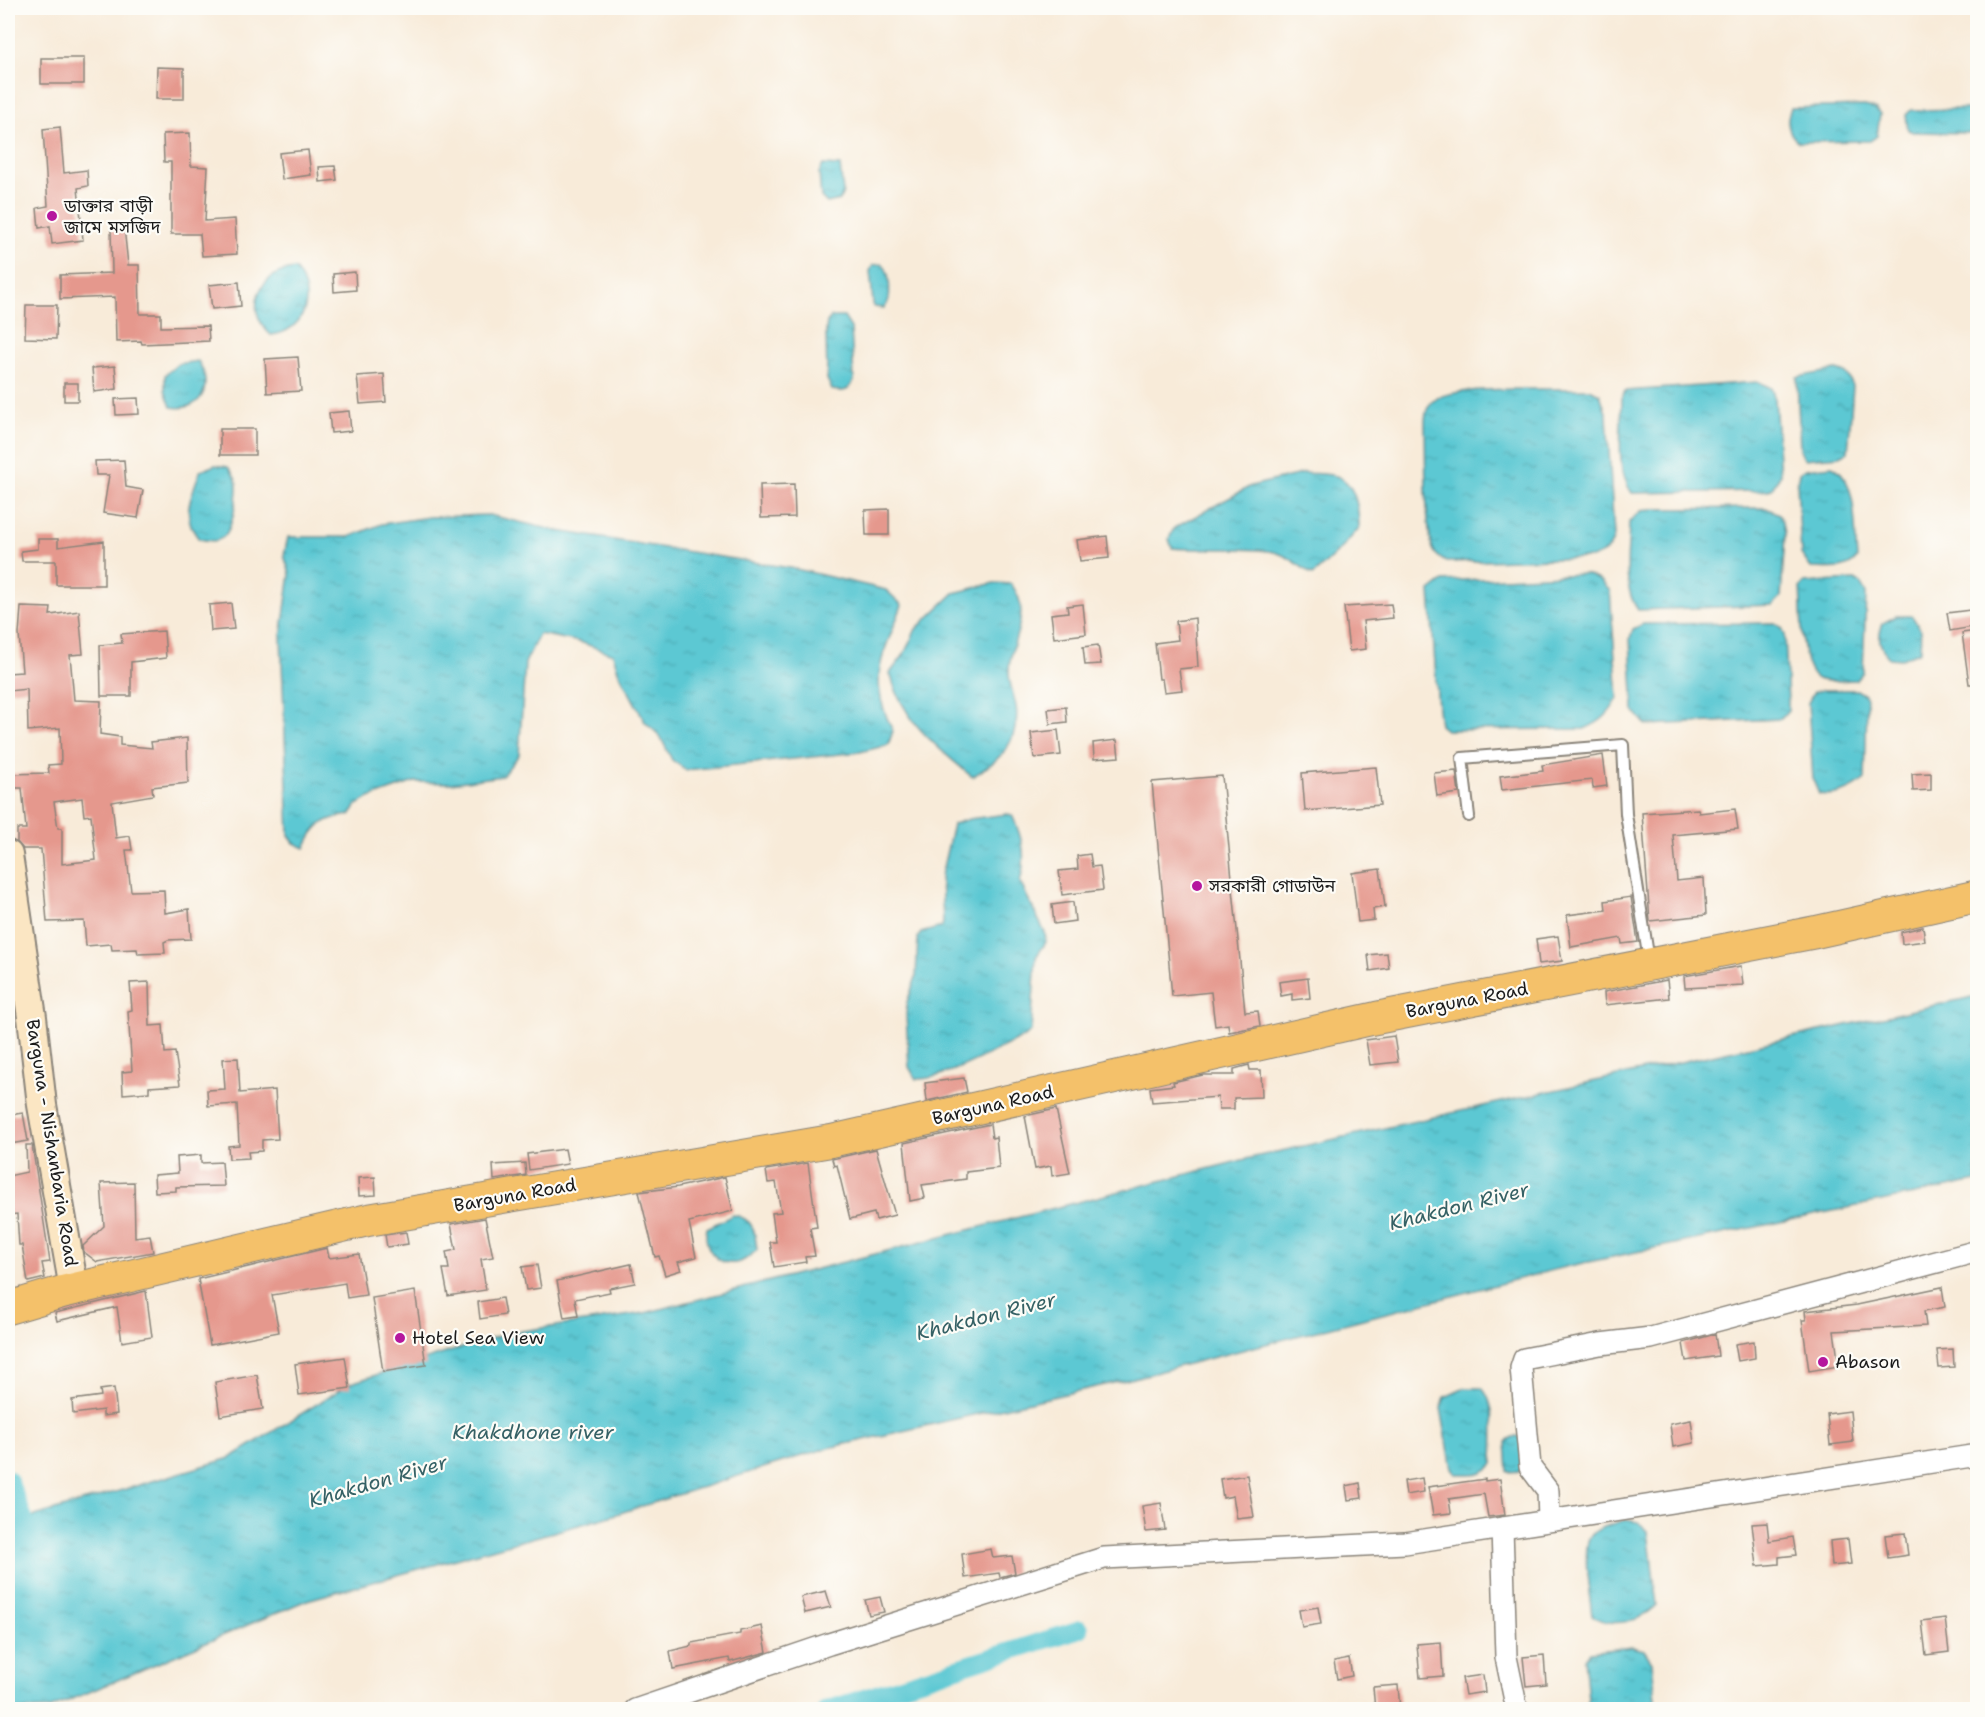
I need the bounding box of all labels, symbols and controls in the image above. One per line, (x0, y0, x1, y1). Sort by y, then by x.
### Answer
place label: ডাক্তার বাড়ী জামে মসজিদ (63, 194, 161, 239)
marker: ডাক্তার বাড়ী জামে মসজিদ (45, 209, 59, 223)
place label: সরকারী গোডাউন (1208, 874, 1337, 898)
marker: সরকারী গোডাউন (1190, 879, 1204, 893)
street label: Barguna Road (1404, 976, 1530, 1024)
street label: Barguna - Nishanbaria Road (21, 1017, 83, 1269)
street label: Barguna Road (930, 1079, 1056, 1131)
street label: Barguna Road (452, 1172, 578, 1218)
water label: Khakdon River (1386, 1176, 1532, 1236)
water label: Khakdon River (913, 1286, 1059, 1346)
place label: Hotel Sea View (412, 1326, 545, 1350)
marker: Hotel Sea View (393, 1331, 407, 1345)
place label: Abason (1835, 1350, 1900, 1374)
marker: Abason (1816, 1355, 1830, 1369)
water label: Khakdhone river (452, 1419, 614, 1445)
water label: Khakdon River (305, 1449, 451, 1513)

